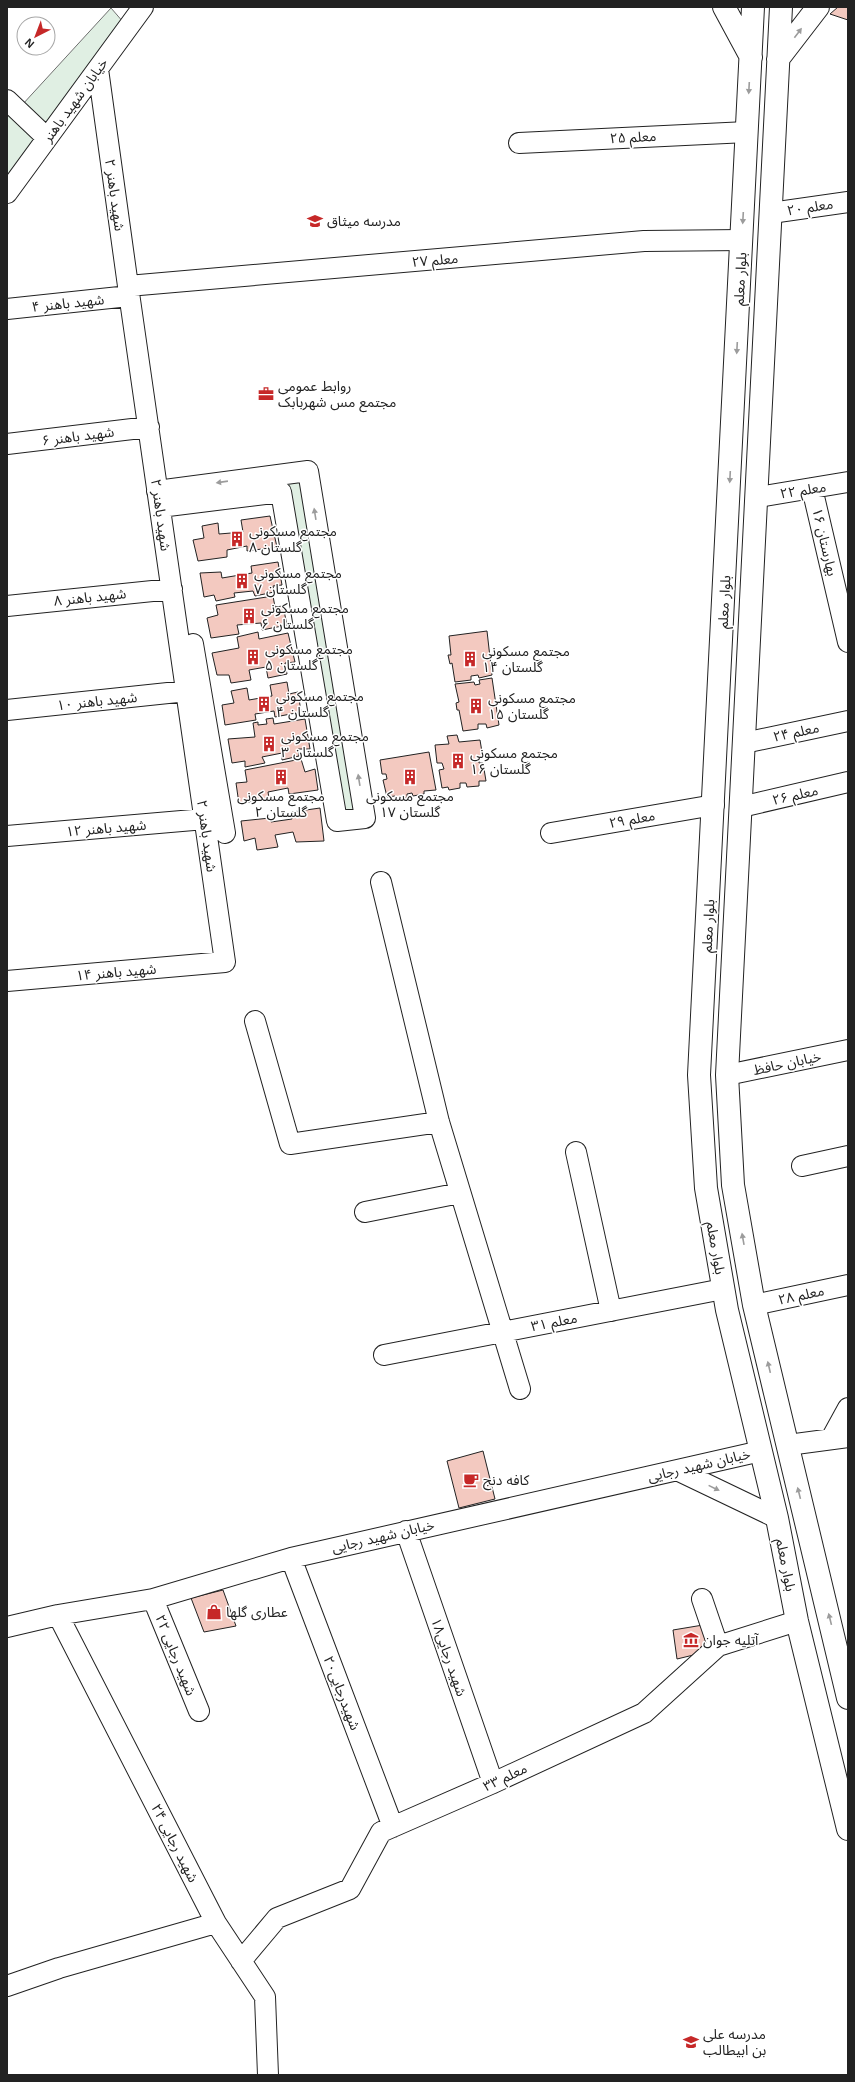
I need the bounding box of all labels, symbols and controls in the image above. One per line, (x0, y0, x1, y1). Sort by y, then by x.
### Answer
north arrow (16, 16, 56, 56)
one-way arrow (794, 27, 802, 38)
text: N (22, 36, 36, 51)
street label: خیابان شهید باهنر (39, 55, 112, 146)
one-way arrow (746, 82, 753, 94)
street label: معلم ۲۵ (609, 128, 657, 149)
street label: شهید باهنر ۲ (101, 158, 128, 232)
street label: معلم ۲۰ (786, 195, 835, 222)
school or university icon: مدرسه میثاق (306, 212, 324, 230)
one-way arrow (740, 212, 746, 225)
place label: مدرسه میثاق (327, 213, 401, 230)
street label: معلم ۲۷ (411, 250, 459, 273)
street label: بلوار معلم (731, 252, 752, 306)
street label: شهید باهنر ۴ (31, 291, 105, 316)
one-way arrow (733, 342, 740, 354)
place label: روابط عمومی مجتمع مس شهربابک (278, 378, 396, 413)
office icon: روابط عمومی مجتمع مس شهربابک (257, 385, 275, 403)
street label: شهید باهنر ۶ (41, 424, 115, 449)
one-way arrow (727, 471, 733, 484)
street label: شهید باهنر ۲ (147, 478, 174, 552)
street label: معلم ۲۲ (779, 478, 828, 505)
one-way arrow (216, 479, 228, 485)
street label: بهارستان ۱۶ (808, 506, 841, 578)
one-way arrow (312, 507, 318, 520)
place label: مجتمع مسکونی گلستان ۸ (249, 523, 337, 556)
building icon: مجتمع مسکونی گلستان ۸ (228, 530, 246, 548)
place label: مجتمع مسکونی گلستان ۷ (254, 565, 342, 598)
building icon: مجتمع مسکونی گلستان ۷ (233, 572, 251, 590)
street label: بلوار معلم (715, 575, 736, 629)
street label: شهید باهنر ۸ (53, 585, 127, 610)
place label: مجتمع مسکونی گلستان ۶ (261, 600, 349, 633)
building icon: مجتمع مسکونی گلستان ۶ (240, 607, 258, 625)
place label: مجتمع مسکونی گلستان ۵ (265, 641, 353, 674)
place label: مجتمع مسکونی گلستان ۱۴ (482, 643, 570, 676)
building icon: مجتمع مسکونی گلستان ۵ (244, 648, 262, 666)
building icon: مجتمع مسکونی گلستان ۱۴ (461, 650, 479, 668)
place label: مجتمع مسکونی گلستان ۴ (276, 688, 364, 721)
street label: شهید باهنر ۱۰ (56, 689, 138, 714)
place label: مجتمع مسکونی گلستان ۱۵ (488, 690, 576, 723)
building icon: مجتمع مسکونی گلستان ۴ (255, 695, 273, 713)
building icon: مجتمع مسکونی گلستان ۱۵ (467, 697, 485, 715)
street label: معلم ۲۴ (772, 719, 821, 748)
place label: مجتمع مسکونی گلستان ۳ (281, 728, 369, 761)
building icon: مجتمع مسکونی گلستان ۳ (260, 735, 278, 753)
place label: مجتمع مسکونی گلستان ۱۶ (470, 745, 558, 778)
building icon: مجتمع مسکونی گلستان ۱۶ (449, 752, 467, 770)
building icon: مجتمع مسکونی گلستان ۲ (272, 768, 290, 786)
building icon: مجتمع مسکونی گلستان ۱۷ (401, 768, 419, 786)
one-way arrow (356, 774, 362, 786)
street label: معلم ۲۶ (770, 782, 820, 811)
place label: مجتمع مسکونی گلستان ۲ (237, 788, 325, 821)
place label: مجتمع مسکونی گلستان ۱۷ (366, 788, 454, 821)
street label: شهید باهنر ۲ (193, 799, 220, 873)
street label: معلم ۲۹ (608, 807, 657, 834)
street label: شهید باهنر ۱۲ (65, 817, 147, 840)
street label: بلوار معلم (699, 899, 720, 953)
street label: شهید باهنر ۱۴ (75, 961, 157, 984)
street label: خیابان حافظ (752, 1048, 823, 1079)
street label: بلوار معلم (701, 1220, 729, 1277)
one-way arrow (740, 1233, 746, 1245)
street label: معلم ۲۸ (777, 1282, 826, 1311)
street label: معلم ۳۱ (530, 1310, 579, 1337)
one-way arrow (765, 1361, 771, 1373)
street label: خیابان شهید رجایی (646, 1445, 752, 1486)
cafe icon: کافه دنج (462, 1471, 480, 1489)
place label: کافه دنج (483, 1472, 530, 1491)
one-way arrow (708, 1485, 720, 1491)
one-way arrow (796, 1487, 802, 1499)
street label: خیابان شهید رجایی (330, 1516, 436, 1557)
street label: بلوار معلم (770, 1537, 799, 1594)
shop icon: عطاری گلها (205, 1603, 223, 1621)
place label: عطاری گلها (226, 1604, 288, 1621)
street label: شهید رجایی ۲۲ (152, 1612, 200, 1698)
one-way arrow (826, 1613, 832, 1626)
street label: شهید رجایی۱۸ (427, 1616, 470, 1699)
museum icon: آتلیه جوان (682, 1631, 700, 1649)
place label: آتلیه جوان (703, 1632, 759, 1649)
street label: شهیدرجایی۲۰ (320, 1654, 363, 1733)
street label: معلم ۳۳ (480, 1760, 531, 1797)
street label: شهید رجایی ۲۴ (147, 1801, 202, 1885)
place label: مدرسه علی بن ابیطالب (703, 2026, 766, 2059)
school or university icon: مدرسه علی بن ابیطالب (682, 2033, 700, 2051)

